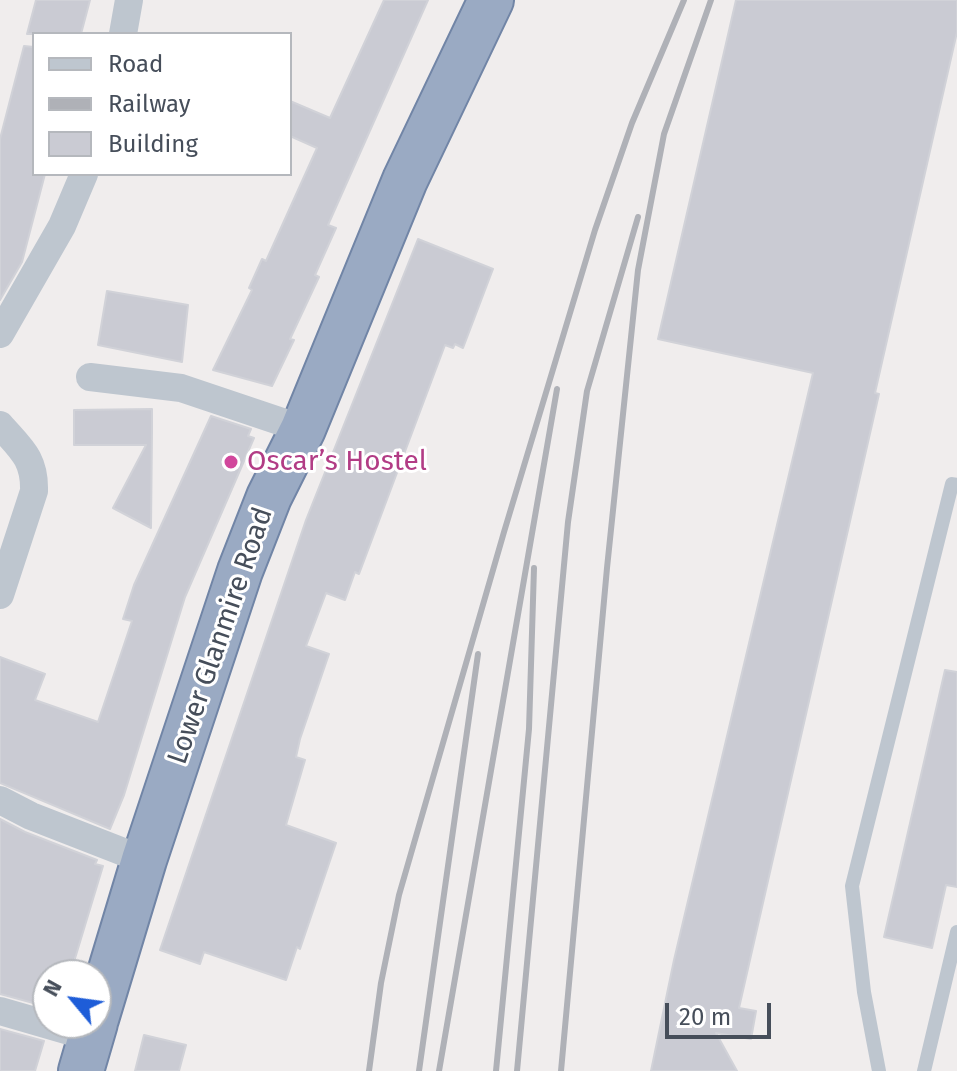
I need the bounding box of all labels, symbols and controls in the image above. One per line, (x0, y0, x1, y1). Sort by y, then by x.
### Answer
legend (32, 32, 292, 176)
text: Road (108, 50, 163, 78)
text: Railway (108, 90, 191, 118)
text: Building (108, 130, 198, 158)
place label: Oscar’s Hostel (247, 445, 427, 479)
marker: Oscar’s Hostel (222, 453, 240, 471)
street label: Lower Glanmire Road (161, 503, 281, 769)
north arrow (32, 959, 112, 1039)
text: N (37, 975, 68, 1001)
scale bar (669, 987, 775, 1037)
text: 20 m (679, 1003, 731, 1031)

